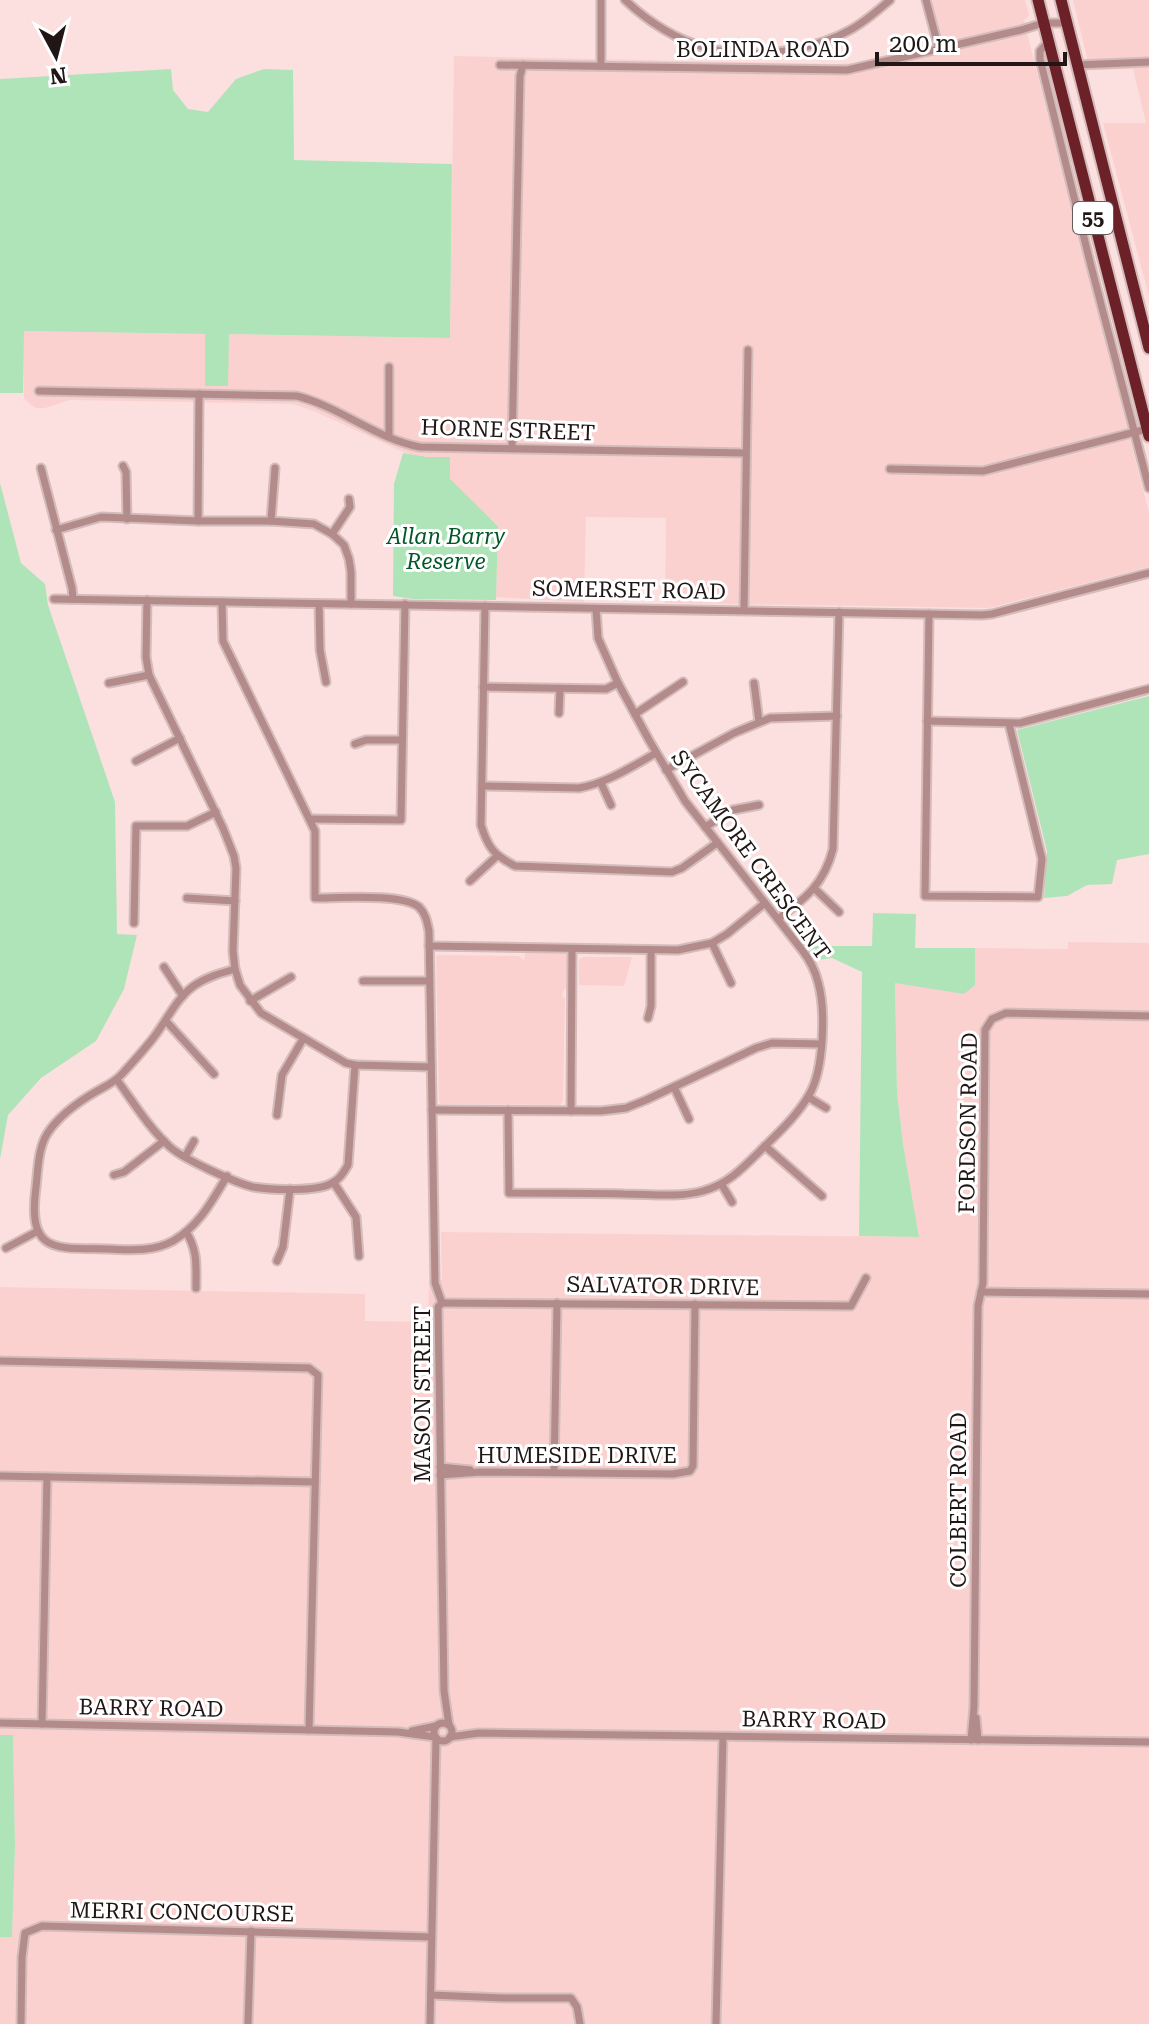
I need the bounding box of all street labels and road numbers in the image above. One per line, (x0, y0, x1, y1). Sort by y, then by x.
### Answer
street label: BOLINDA ROAD (676, 37, 850, 62)
road number: 55 (1073, 202, 1113, 234)
street label: HORNE STREET (420, 414, 596, 446)
street label: SOMERSET ROAD (532, 576, 726, 604)
street label: SYCAMORE CRESCENT (667, 745, 835, 965)
street label: FORDSON ROAD (954, 1032, 982, 1214)
street label: SALVATOR DRIVE (566, 1272, 760, 1300)
street label: MASON STREET (410, 1306, 435, 1483)
street label: COLBERT ROAD (946, 1412, 971, 1588)
street label: HUMESIDE DRIVE (477, 1443, 677, 1468)
street label: BARRY ROAD (78, 1694, 224, 1722)
street label: BARRY ROAD (741, 1706, 887, 1734)
street label: MERRI CONCOURSE (70, 1898, 294, 1926)

